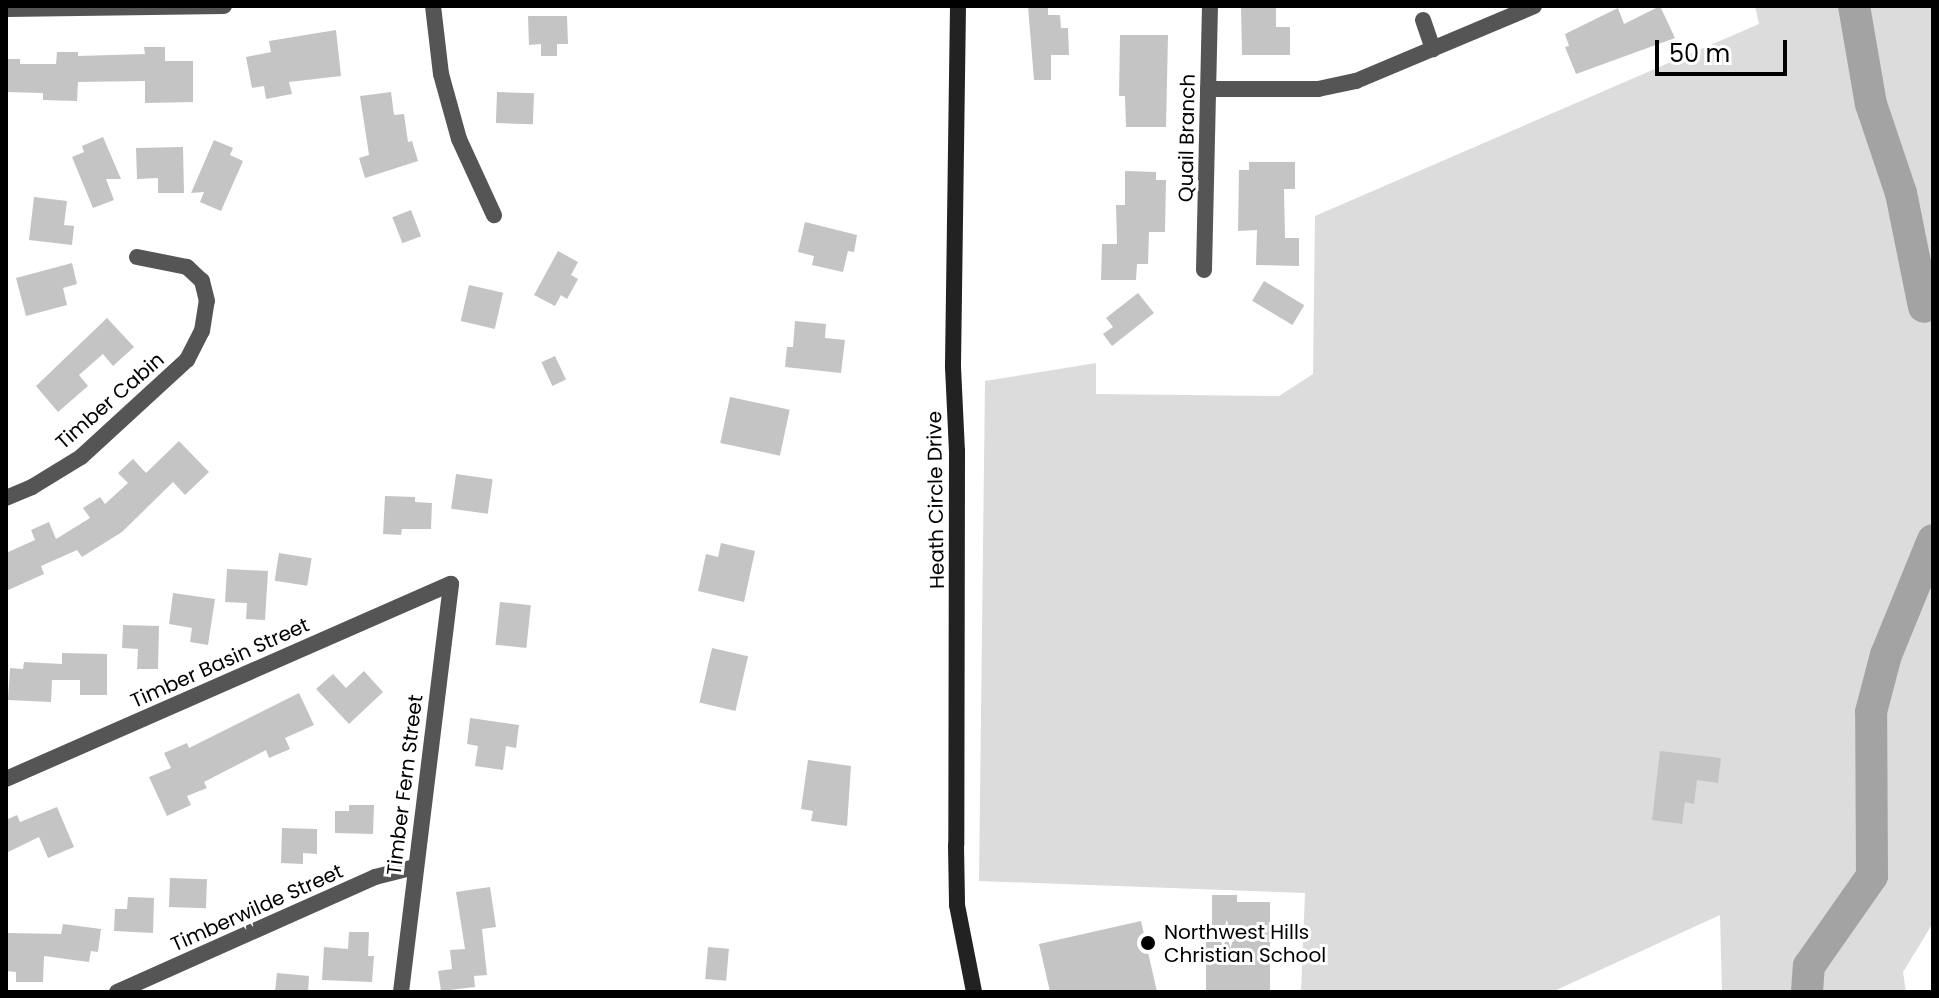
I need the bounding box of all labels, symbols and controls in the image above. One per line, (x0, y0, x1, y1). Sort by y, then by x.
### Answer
scale bar (1659, 24, 1791, 74)
text: 50 m (1669, 37, 1730, 70)
street label: Quail Branch (1174, 74, 1200, 202)
street label: Timber Cabin (51, 348, 169, 454)
street label: Heath Circle Drive (922, 411, 950, 589)
street label: Timber Basin Street (127, 613, 313, 713)
street label: Timber Fern Street (382, 693, 428, 877)
street label: Timberwilde Street (167, 859, 347, 957)
place label: Northwest Hills Christian School (1164, 920, 1326, 967)
marker: Northwest Hills Christian School (1139, 934, 1157, 952)

